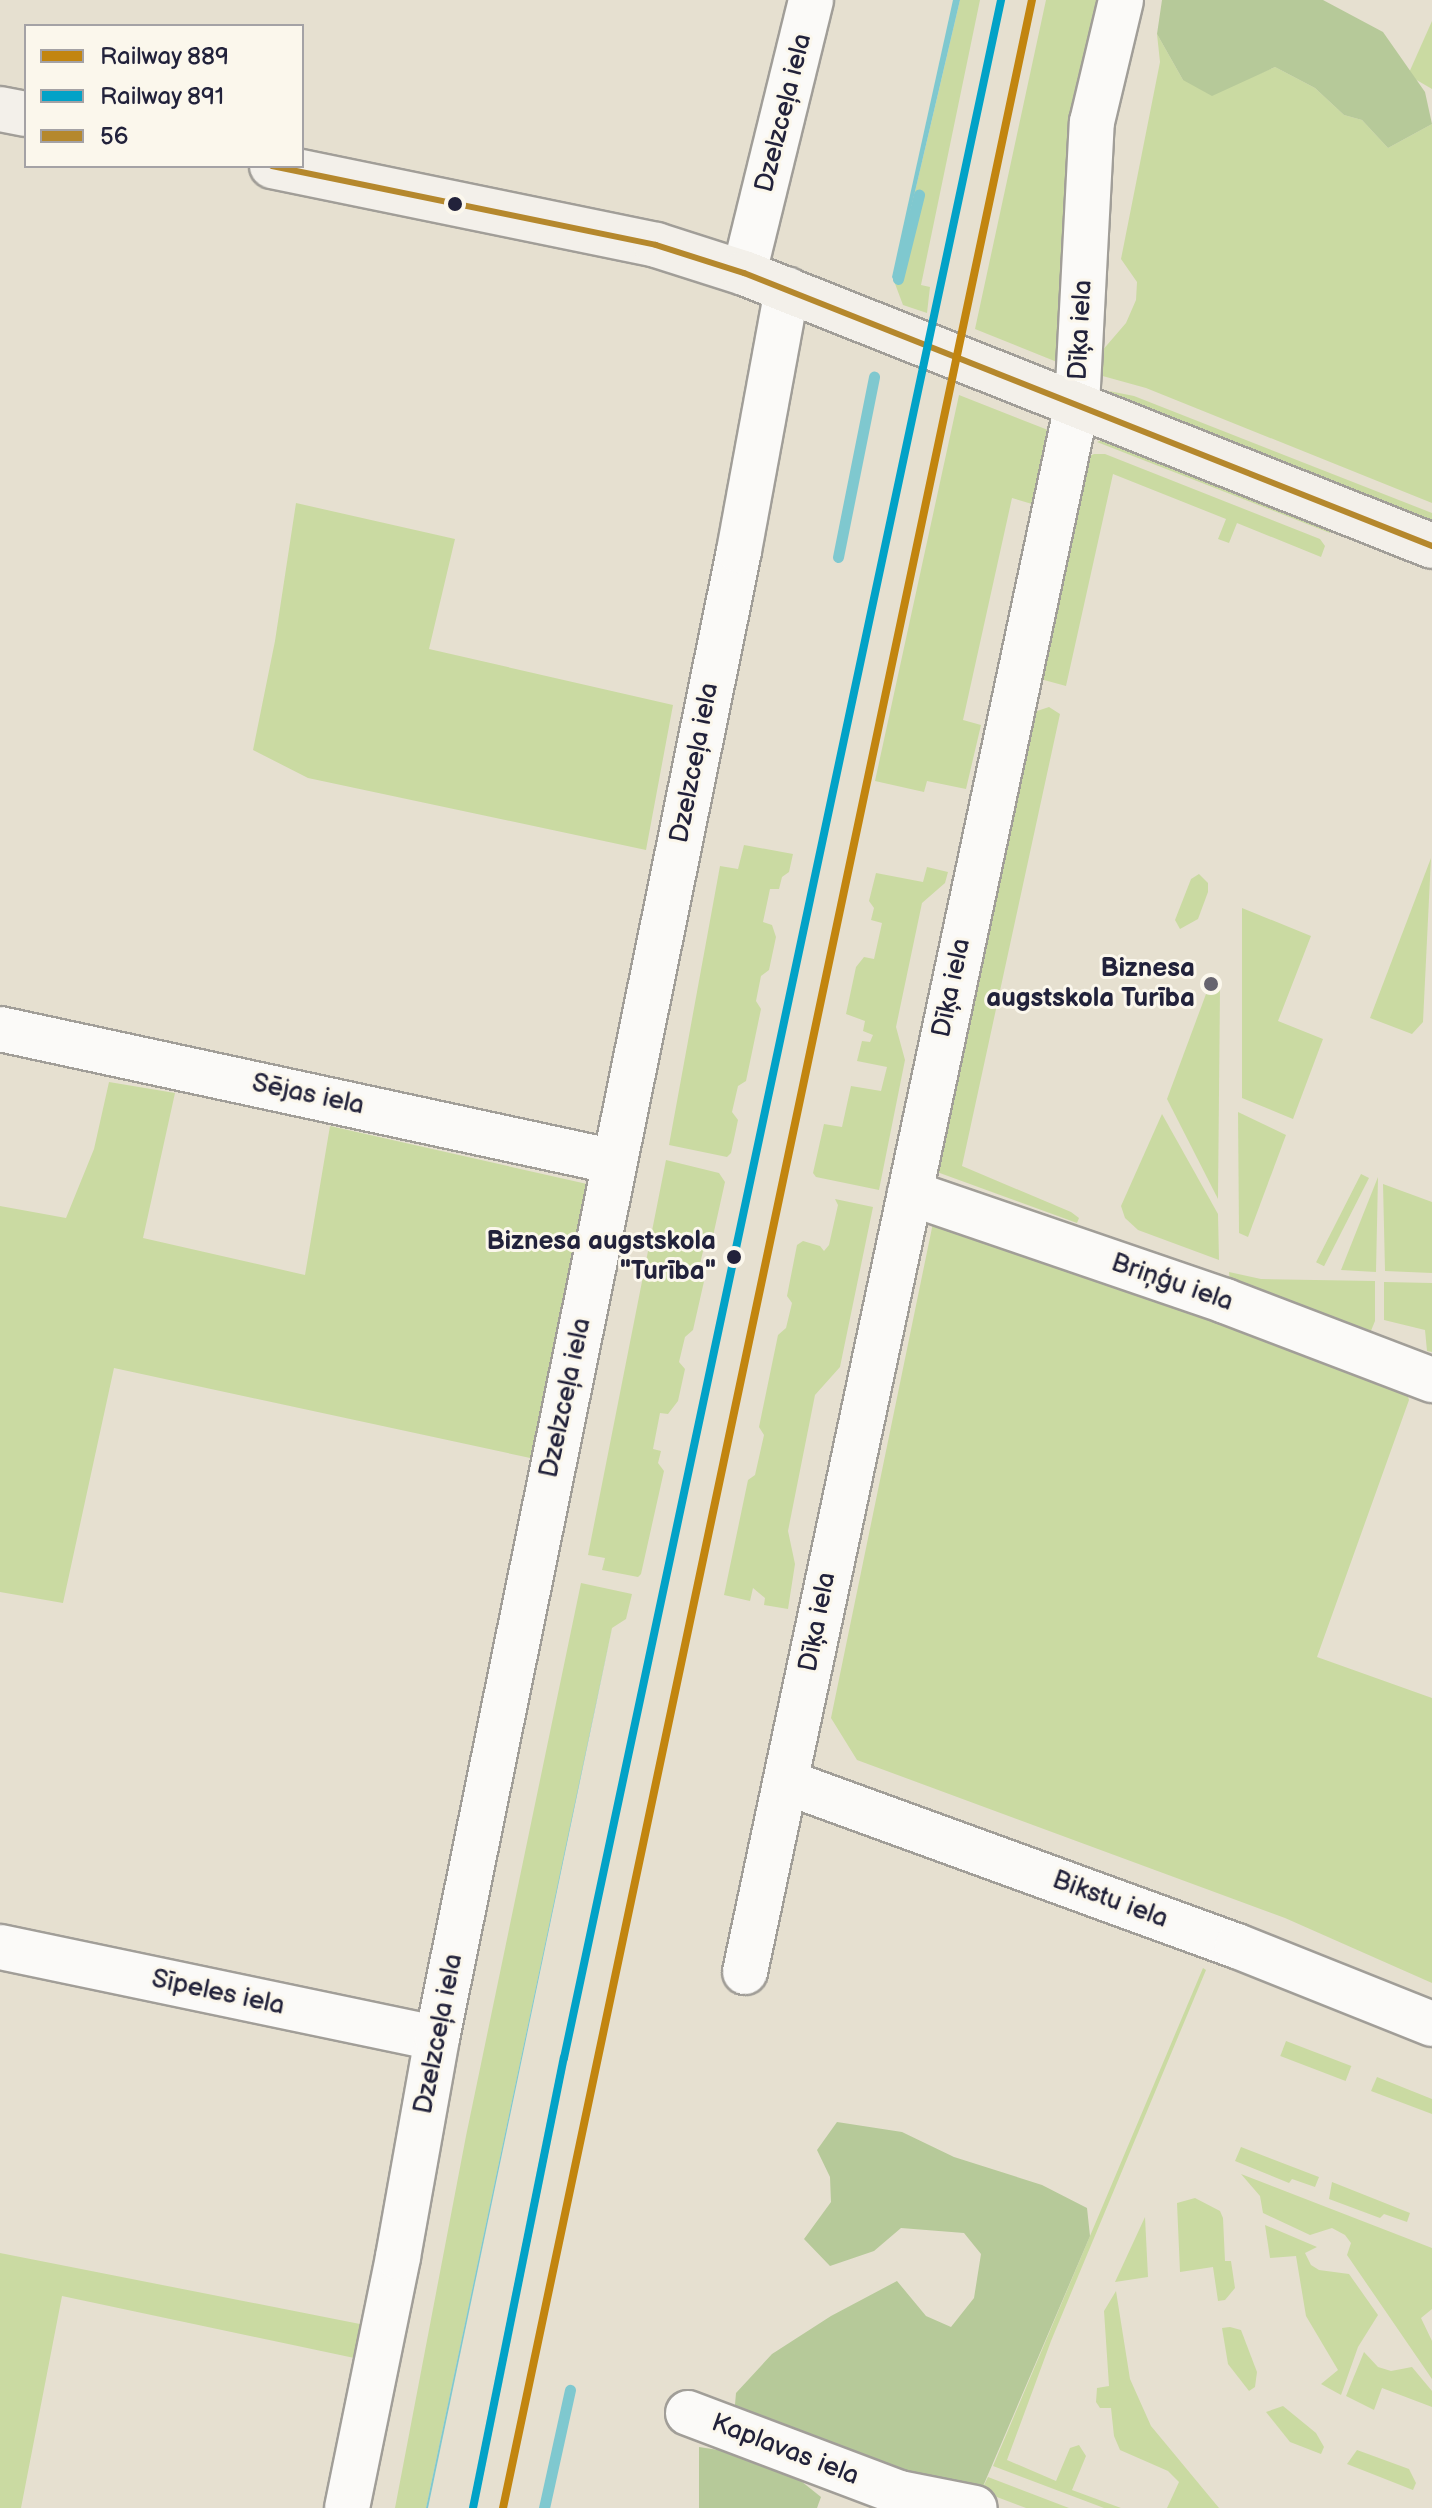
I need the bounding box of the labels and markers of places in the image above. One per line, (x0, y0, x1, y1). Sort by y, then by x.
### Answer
unlabelled marker (447, 196, 463, 212)
place label: Biznesa augstskola Turība (986, 953, 1195, 1014)
marker: Biznesa augstskola Turība (1202, 975, 1220, 993)
place label: Biznesa augstskola "Turība" (486, 1226, 716, 1288)
marker: Biznesa augstskola "Turība" (723, 1246, 745, 1268)

